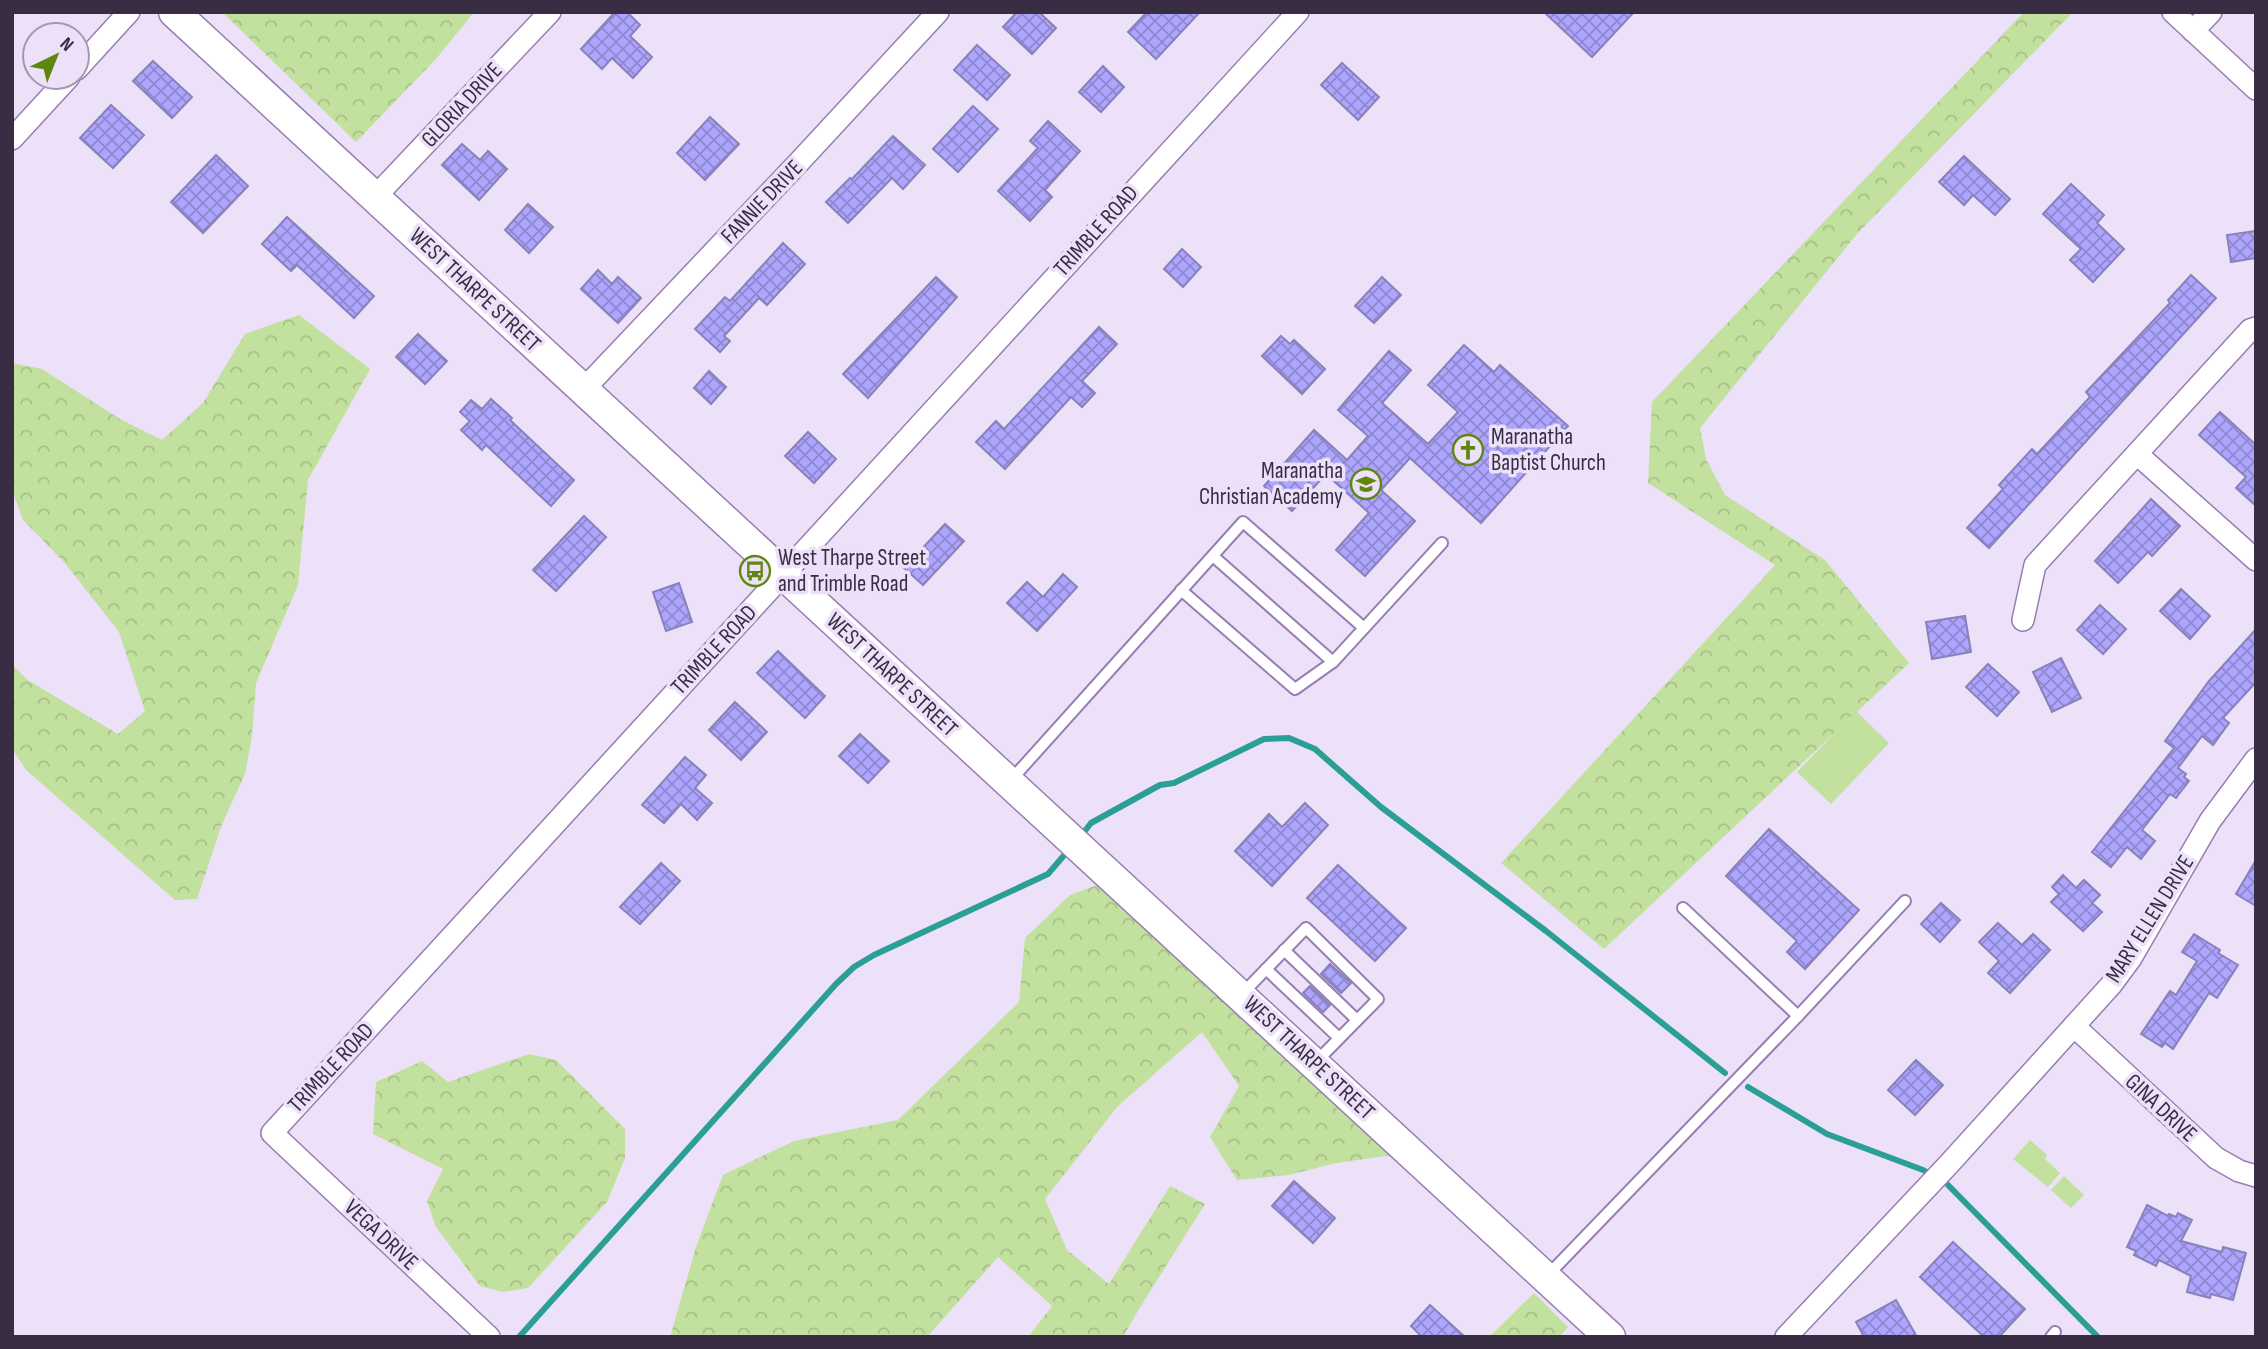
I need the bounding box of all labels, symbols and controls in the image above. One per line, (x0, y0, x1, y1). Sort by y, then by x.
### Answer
north arrow (21, 21, 91, 91)
text: N (55, 33, 78, 57)
street label: GLORIA DRIVE (416, 57, 508, 153)
street label: FANNIE DRIVE (715, 154, 809, 250)
street label: TRIMBLE ROAD (1048, 180, 1144, 282)
street label: WEST THARPE STREET (404, 222, 546, 358)
place label: Maranatha Baptist Church (1491, 423, 1606, 477)
church icon: Maranatha Baptist Church (1451, 433, 1485, 467)
place label: Maranatha Christian Academy (1199, 457, 1343, 511)
school or university icon: Maranatha Christian Academy (1349, 467, 1383, 501)
place label: West Tharpe Street and Trimble Road (778, 544, 926, 598)
bus stop icon: West Tharpe Street and Trimble Road (738, 554, 772, 588)
street label: TRIMBLE ROAD (665, 599, 763, 701)
street label: WEST THARPE STREET (821, 607, 963, 743)
street label: MARY ELLEN DRIVE (2100, 850, 2200, 988)
street label: WEST THARPE STREET (1238, 990, 1380, 1126)
street label: TRIMBLE ROAD (282, 1017, 380, 1119)
street label: GINA DRIVE (2119, 1068, 2203, 1148)
street label: VEGA DRIVE (338, 1194, 424, 1276)

